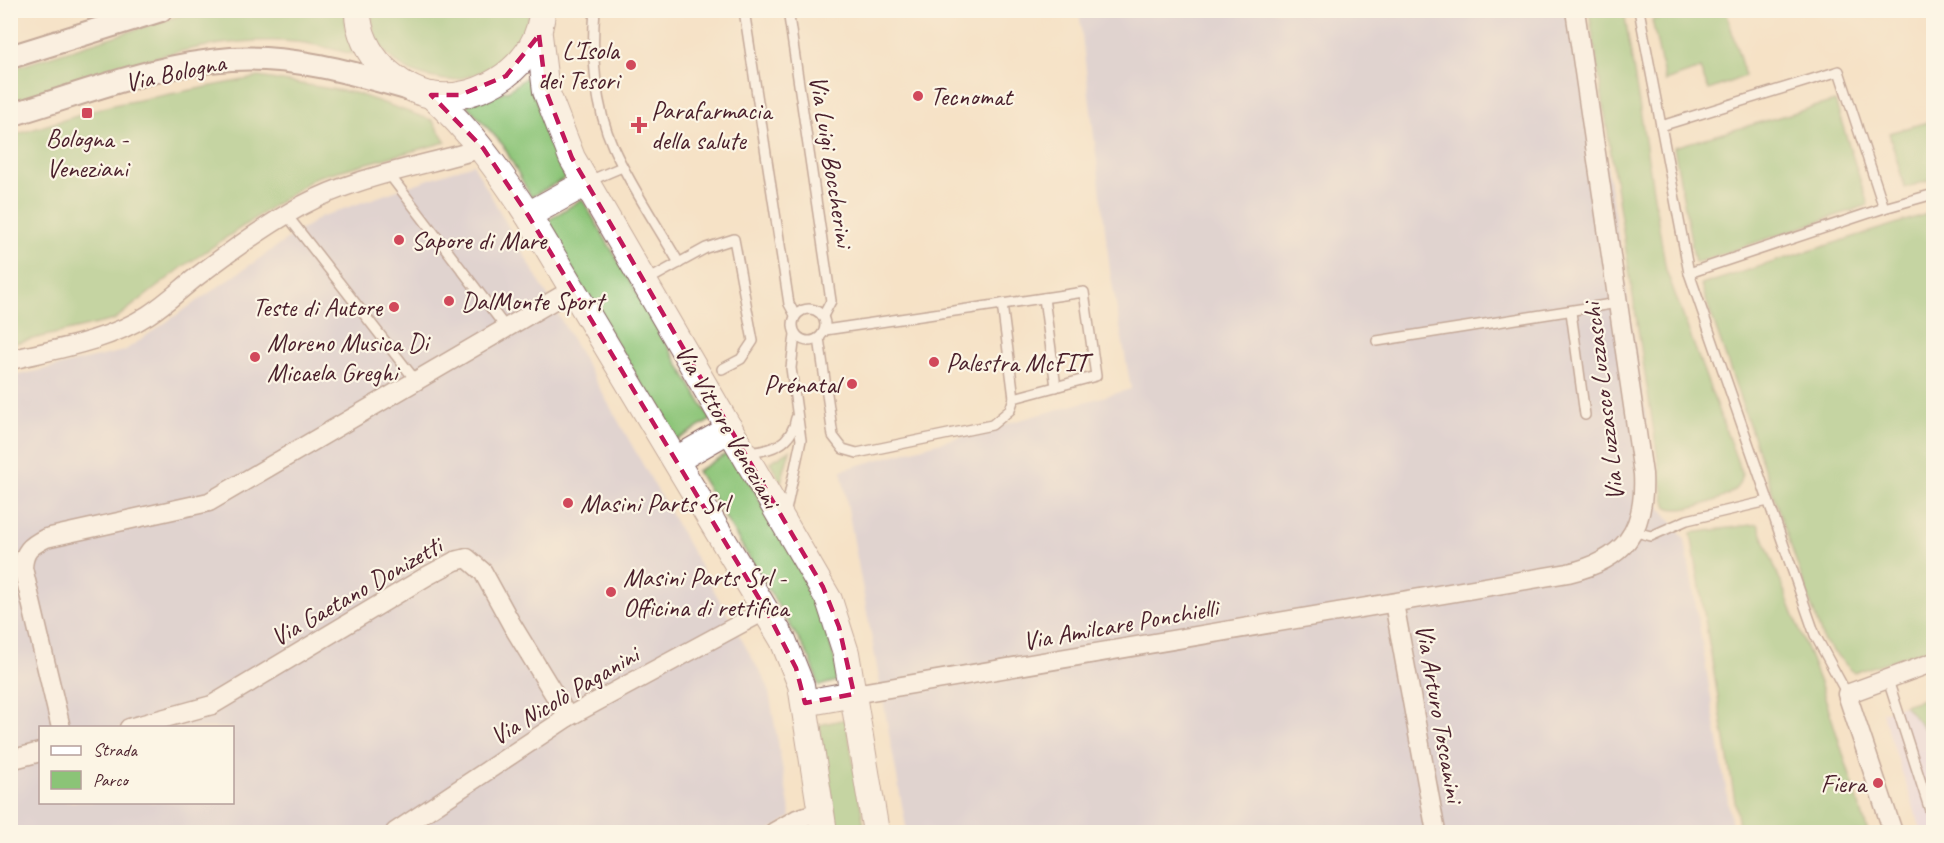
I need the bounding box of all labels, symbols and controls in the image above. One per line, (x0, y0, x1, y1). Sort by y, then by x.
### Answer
place label: L'Isola dei Tesori (538, 34, 622, 97)
street label: Via Bologna (122, 45, 230, 99)
marker: L'Isola dei Tesori (624, 58, 638, 72)
street label: Via Luigi Boccherini (802, 73, 862, 252)
place label: Tecnomat (930, 80, 1014, 113)
marker: Tecnomat (911, 89, 925, 103)
place label: Parafarmacia della salute (651, 94, 774, 157)
marker: Bologna - Veneziani (80, 106, 94, 120)
marker: Parafarmacia della salute (632, 118, 646, 132)
place label: Bologna - Veneziani (46, 122, 131, 185)
place label: Sapore di Mare (411, 224, 548, 257)
marker: Sapore di Mare (392, 233, 406, 247)
place label: DalMonte Sport (461, 285, 607, 318)
place label: Teste di Autore (252, 291, 384, 324)
marker: DalMonte Sport (442, 294, 456, 308)
street label: Via Luzzasco Luzzaschi (1575, 298, 1632, 503)
marker: Teste di Autore (387, 300, 401, 314)
place label: Moreno Musica Di Micaela Greghi (267, 326, 431, 389)
street label: Via Vittore Veneziani (667, 339, 789, 517)
place label: Palestra McFIT (946, 346, 1094, 379)
marker: Moreno Musica Di Micaela Greghi (248, 350, 262, 364)
marker: Palestra McFIT (927, 355, 941, 369)
place label: Prénatal (764, 368, 845, 401)
marker: Prénatal (845, 377, 859, 391)
place label: Masini Parts Srl (580, 487, 733, 520)
marker: Masini Parts Srl (561, 496, 575, 510)
street label: Via Gaetano Donizetti (265, 527, 450, 654)
place label: Masini Parts Srl - Officina di rettifica (623, 561, 791, 624)
marker: Masini Parts Srl - Officina di rettifica (604, 585, 618, 599)
street label: Via Amilcare Ponchielli (1020, 591, 1223, 658)
street label: Via Arturo Toscanini (1408, 621, 1472, 808)
street label: Via Nicolò Paganini (484, 637, 647, 753)
legend (39, 726, 234, 804)
text: Strada (93, 739, 138, 761)
place label: Fiera (1821, 767, 1868, 800)
text: Parco (93, 769, 129, 791)
marker: Fiera (1871, 776, 1885, 790)

